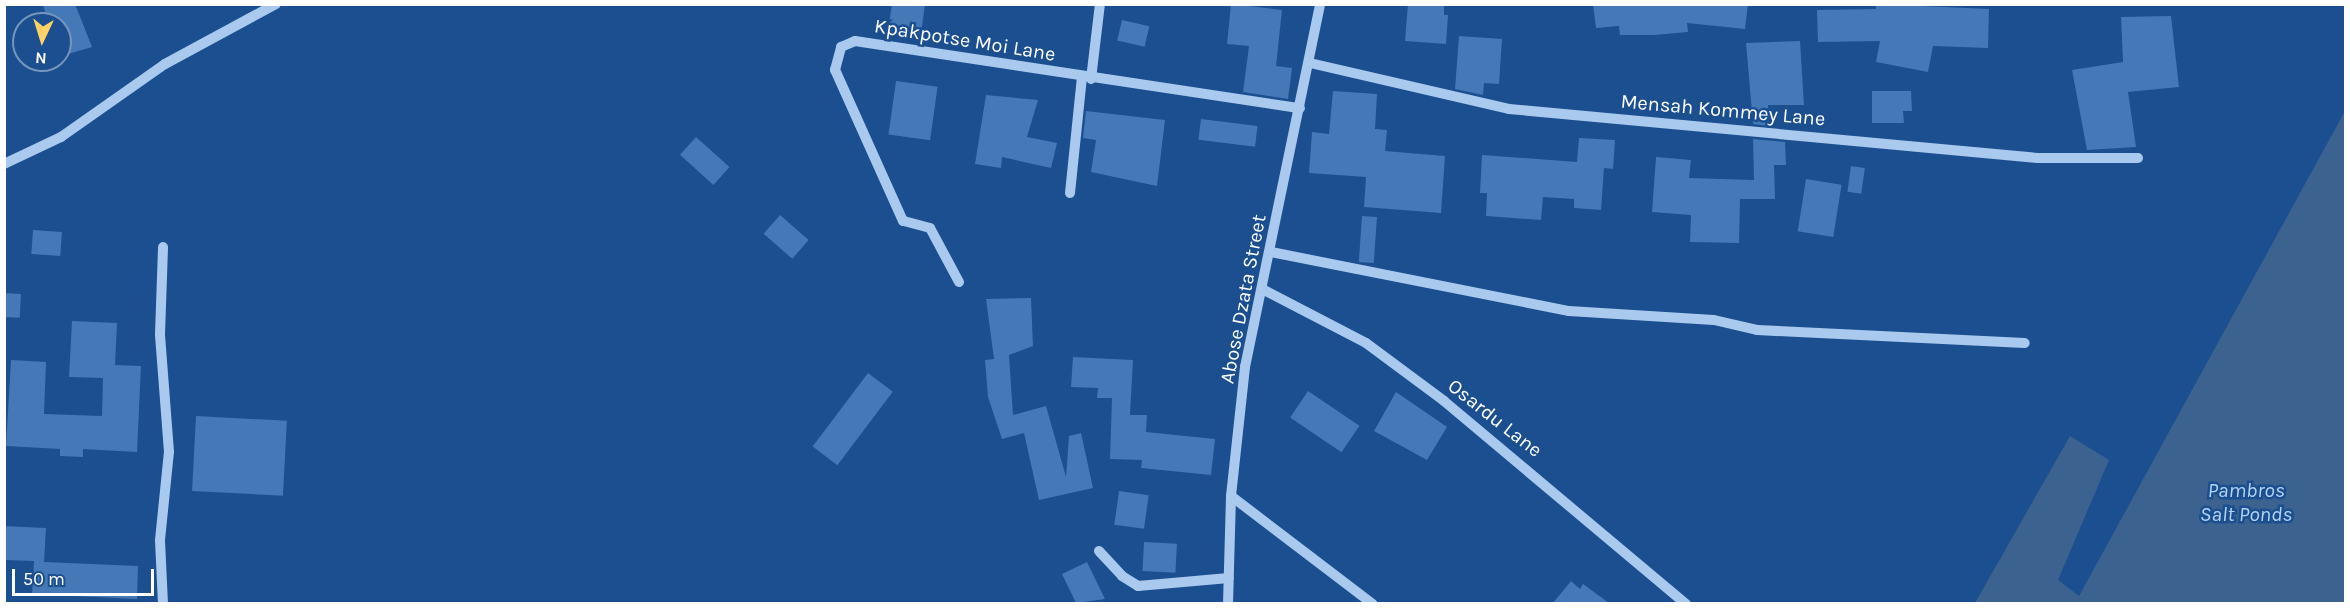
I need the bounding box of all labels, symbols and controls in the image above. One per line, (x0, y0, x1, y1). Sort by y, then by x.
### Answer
north arrow (12, 12, 72, 72)
street label: Kpakpotse Moi Lane (873, 14, 1057, 66)
text: N (34, 49, 47, 68)
street label: Mensah Kommey Lane (1620, 89, 1826, 131)
street label: Abose Dzata Street (1215, 212, 1271, 386)
street label: Osardu Lane (1443, 374, 1547, 462)
water label: Pambros Salt Ponds (2200, 477, 2292, 527)
scale bar (15, 557, 158, 595)
text: 50 m (23, 568, 65, 590)

